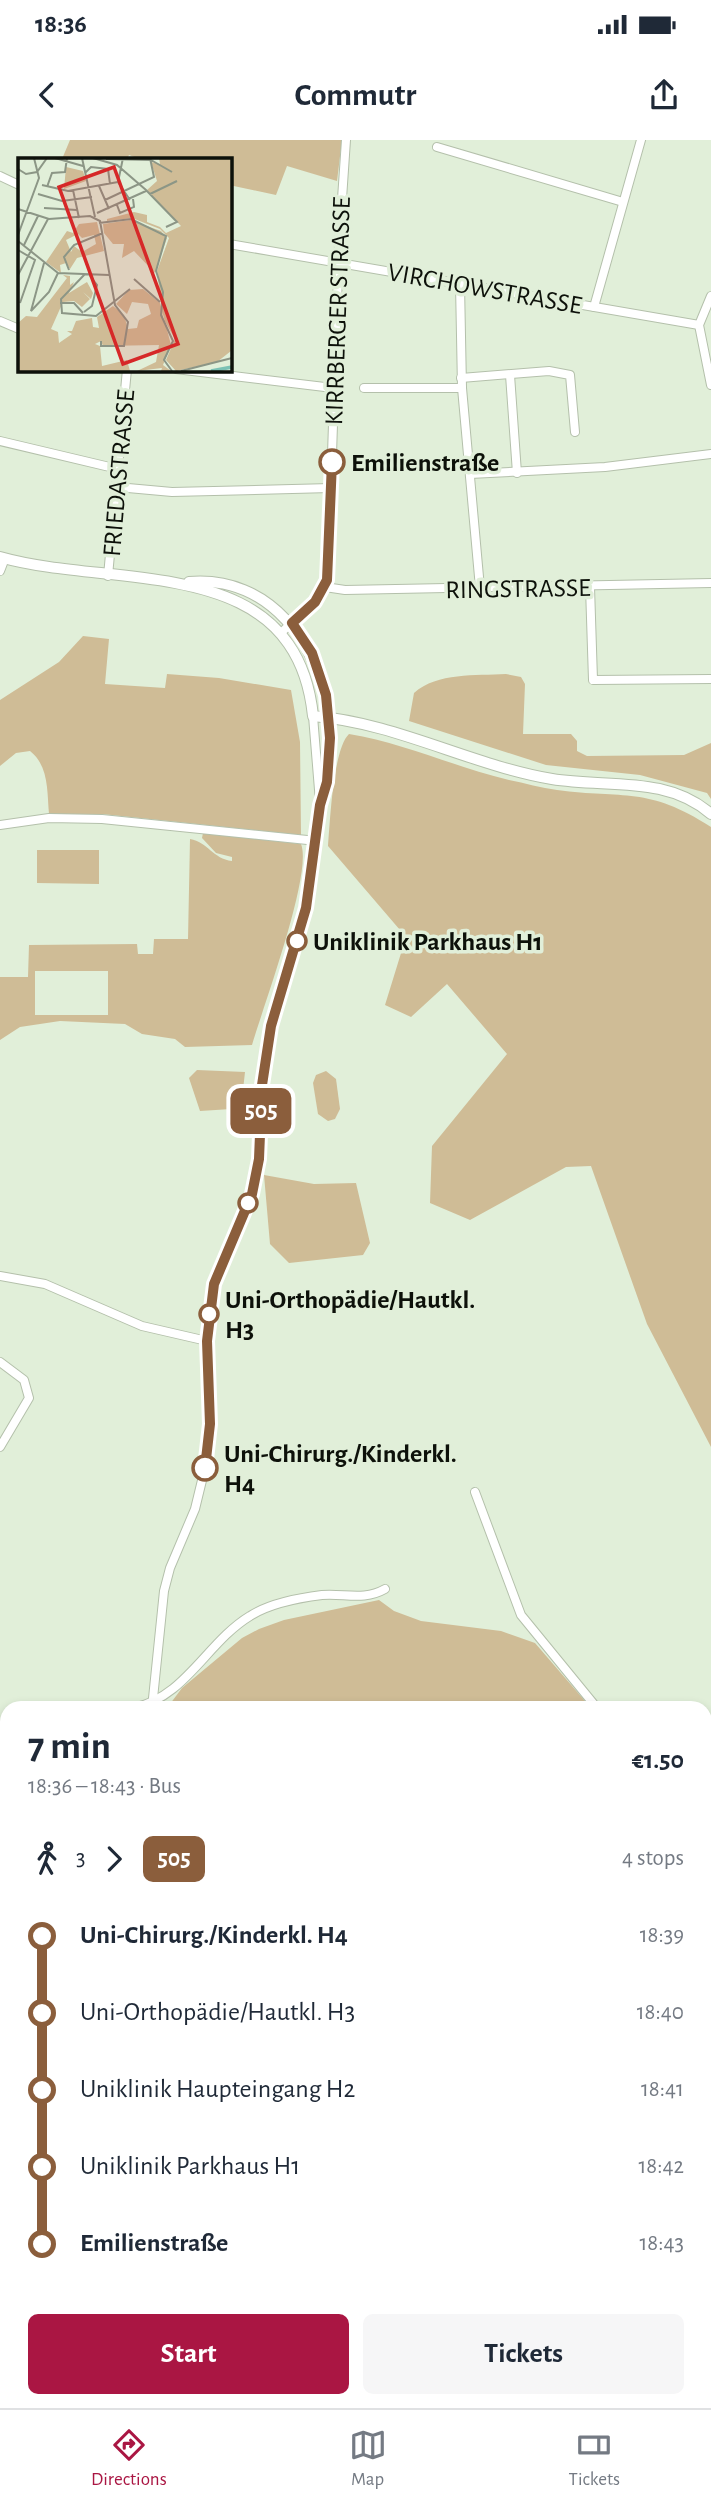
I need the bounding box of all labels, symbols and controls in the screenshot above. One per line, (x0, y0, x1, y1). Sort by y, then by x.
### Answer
text: 18:36 (35, 11, 87, 37)
icon: back (28, 76, 66, 114)
icon: share (645, 76, 683, 114)
text: Commutr (295, 79, 416, 111)
inset map (18, 158, 231, 371)
street label: KIRRBERGER STRASSE (321, 196, 355, 426)
street label: VIRCHOWSTRASSE (386, 259, 584, 319)
street label: FRIEDASTRASSE (99, 388, 139, 558)
marker: Emilienstraße (319, 449, 345, 475)
place label: Emilienstraße (351, 450, 499, 476)
street label: RINGSTRASSE (445, 575, 591, 603)
place label: Uniklinik Parkhaus H1 (313, 929, 543, 955)
marker: Uniklinik Parkhaus H1 (287, 931, 307, 951)
line badge: 505 (221, 1088, 301, 1134)
text: 505 (244, 1099, 278, 1123)
unlabelled marker (238, 1193, 258, 1213)
place label: Uni-Orthopädie/Hautkl. H3 (225, 1287, 475, 1343)
marker: Uni-Orthopädie/Hautkl. H3 (199, 1304, 219, 1324)
place label: Uni-Chirurg./Kinderkl. H4 (224, 1441, 457, 1497)
marker: Uni-Chirurg./Kinderkl. H4 (192, 1455, 218, 1481)
text: 7 min (28, 1728, 111, 1766)
text: €1.50 (632, 1747, 684, 1773)
text: 18:36 – 18:43 · Bus (28, 1775, 181, 1798)
icon: walk (28, 1840, 66, 1878)
icon: forward (95, 1840, 133, 1878)
text: 3 (76, 1847, 85, 1870)
text: 505 (157, 1847, 191, 1871)
text: 4 stops (622, 1847, 684, 1870)
text: Uni-Chirurg./Kinderkl. H4 (80, 1922, 348, 1948)
text: 18:39 (640, 1924, 684, 1947)
text: Uni-Orthopädie/Hautkl. H3 (80, 1999, 355, 2025)
text: 18:40 (637, 2001, 684, 2024)
text: Uniklinik Haupteingang H2 (80, 2076, 355, 2102)
text: 18:41 (641, 2078, 684, 2101)
text: Uniklinik Parkhaus H1 (80, 2153, 300, 2179)
text: 18:42 (638, 2155, 684, 2178)
text: Emilienstraße (80, 2230, 228, 2256)
text: 18:43 (639, 2232, 684, 2255)
button: Start (28, 2314, 349, 2394)
button: Tickets (363, 2314, 684, 2394)
tab: Directions (91, 2426, 167, 2491)
tab: Map (349, 2426, 387, 2491)
tab: Tickets (569, 2426, 620, 2491)

